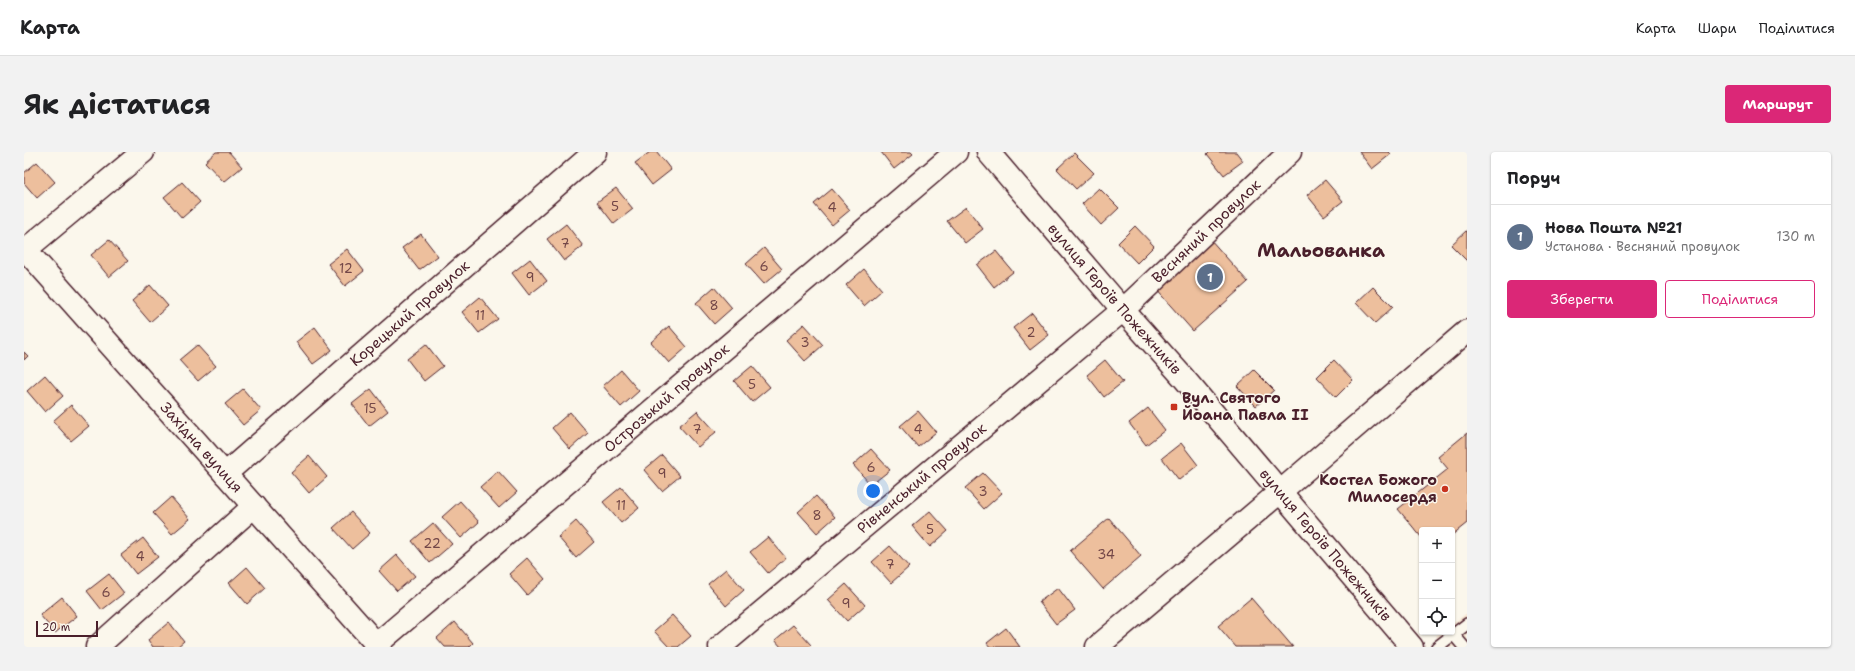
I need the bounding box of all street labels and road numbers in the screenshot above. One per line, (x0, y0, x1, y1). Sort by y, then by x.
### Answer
street label: Весняний провулок (1147, 175, 1265, 288)
street label: вулиця Героїв Пожежників (1043, 219, 1186, 379)
street label: Корецький провулок (346, 256, 474, 371)
street label: Острозький провулок (600, 339, 734, 457)
street label: Західна вулиця (156, 398, 247, 497)
street label: Рівненський провулок (853, 418, 991, 538)
street label: вулиця Героїв Пожежників (1255, 464, 1396, 626)

